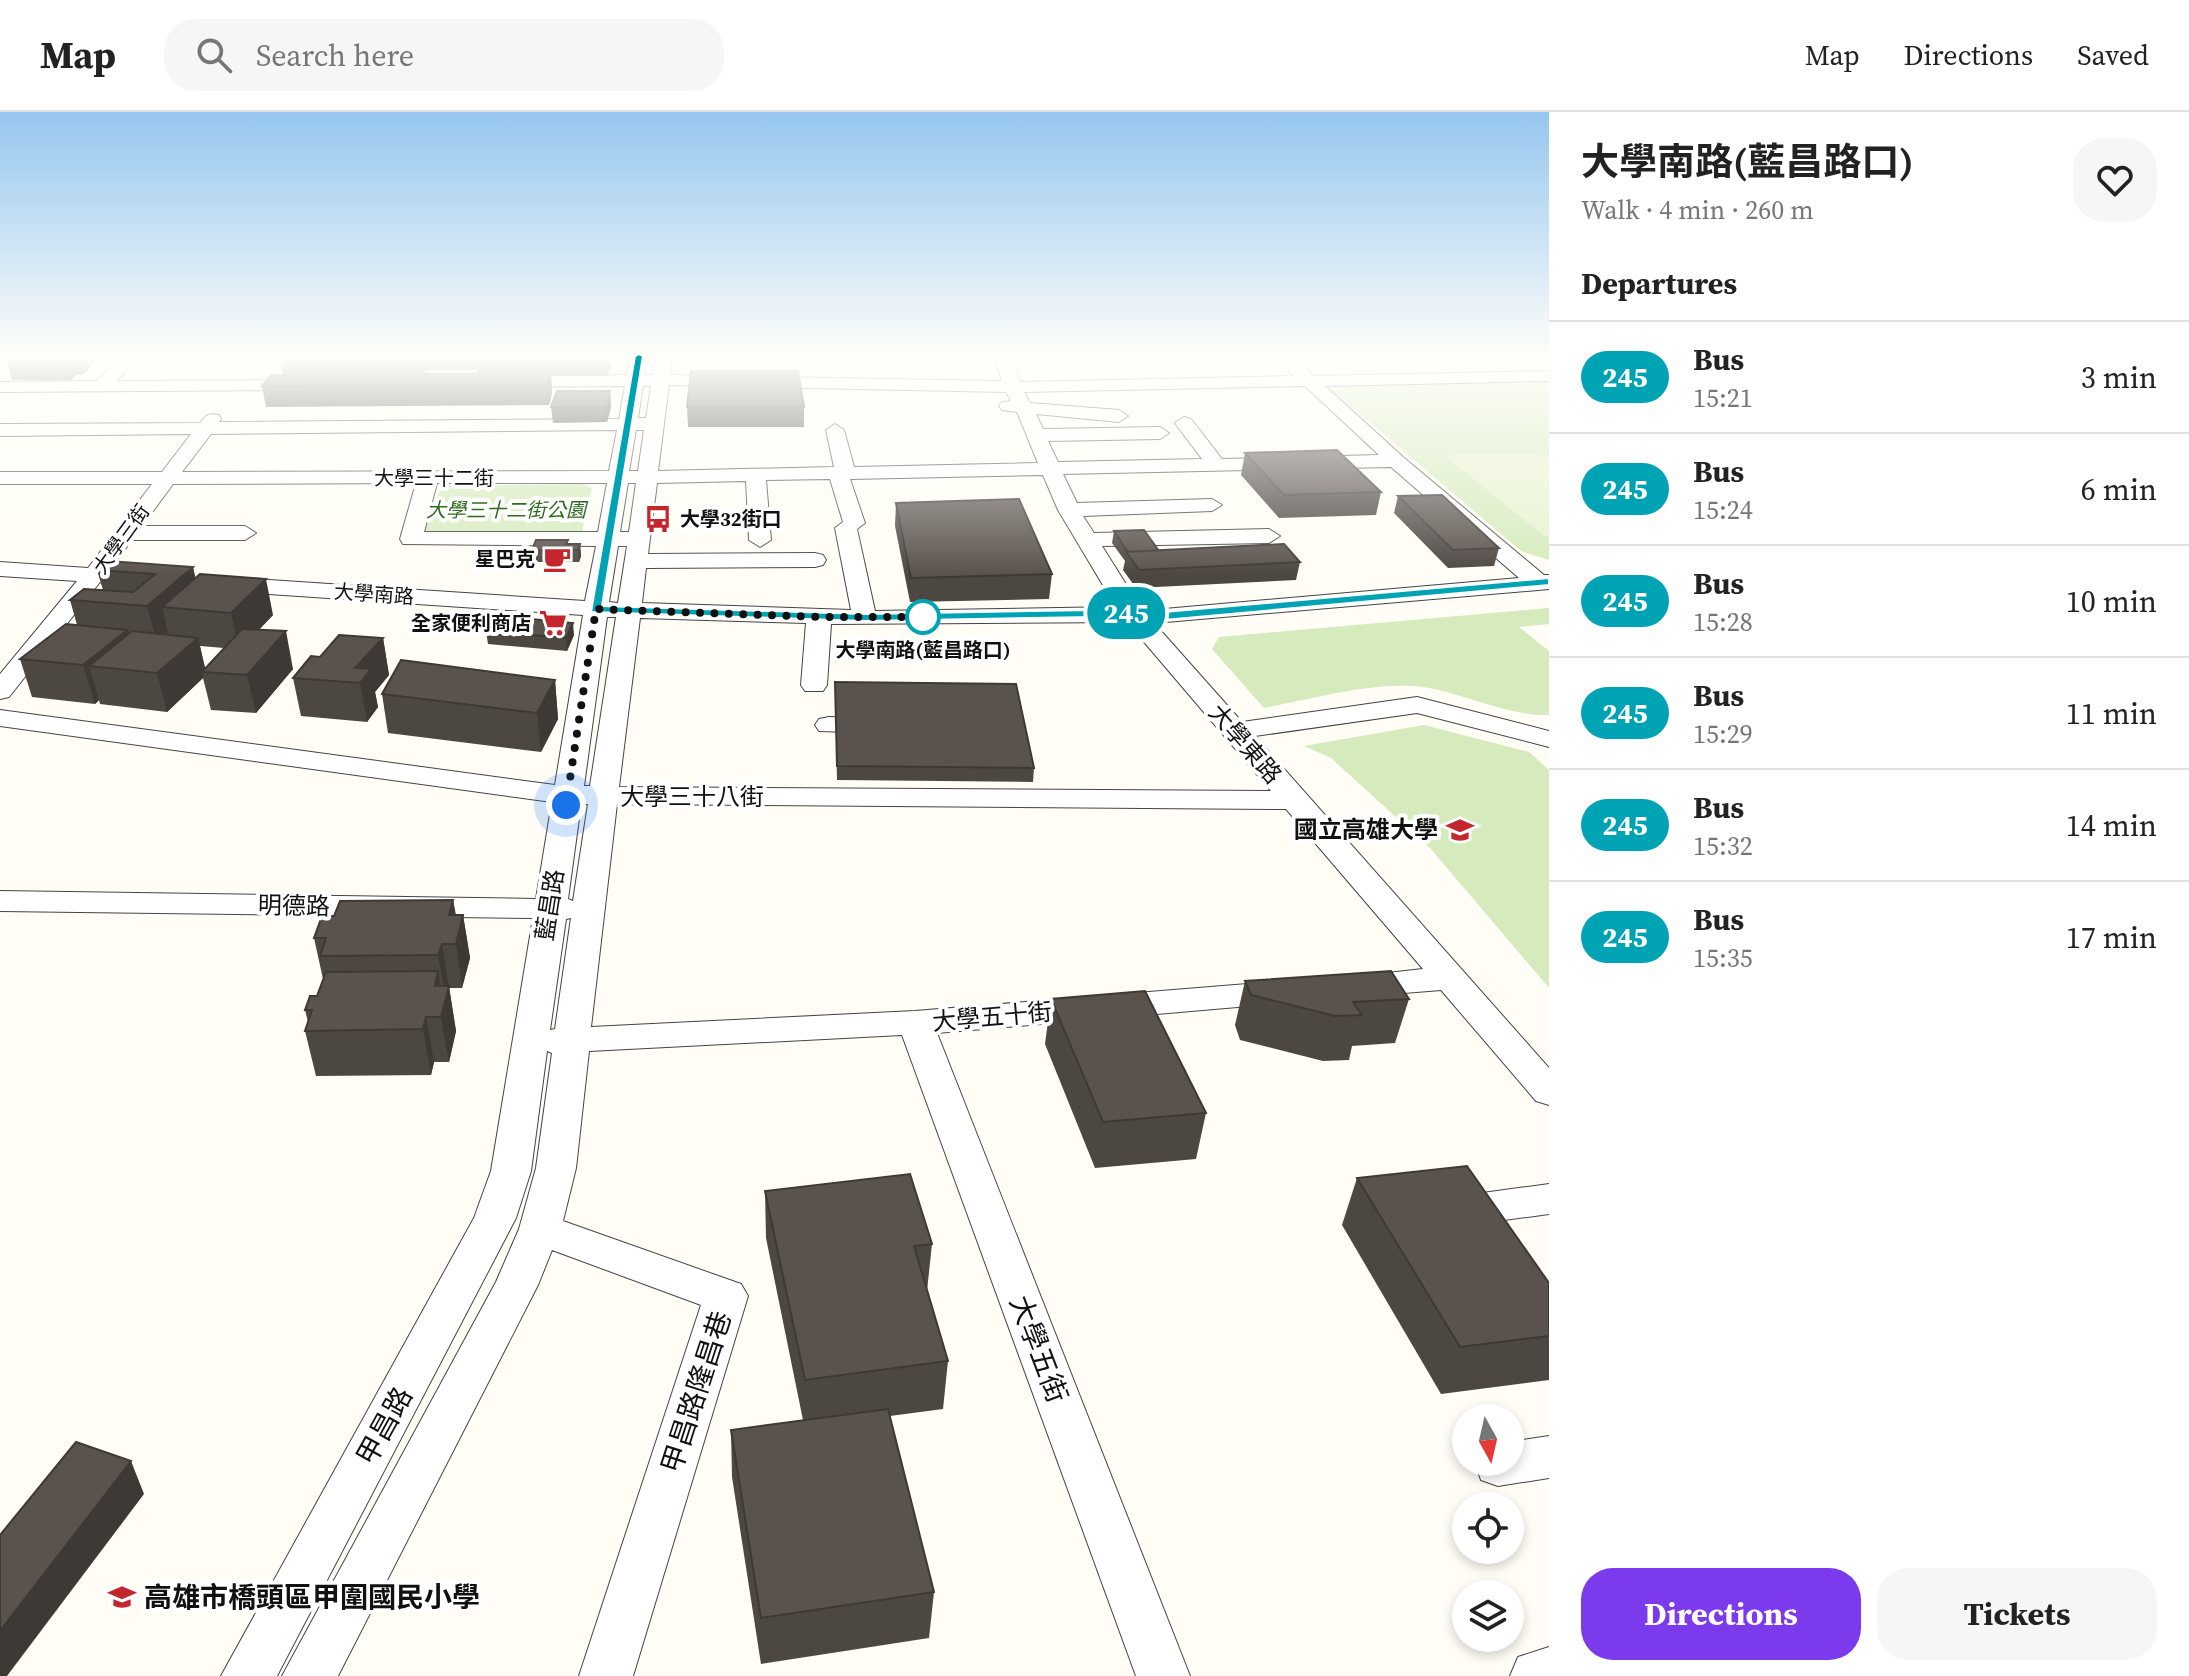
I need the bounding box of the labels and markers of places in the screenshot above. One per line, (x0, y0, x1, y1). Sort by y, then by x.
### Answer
bus stop icon: 大學32街口 (643, 504, 673, 534)
place label: 大學32街口 (680, 505, 782, 533)
cafe icon: 星巴克 (542, 544, 572, 574)
place label: 星巴克 (475, 545, 535, 573)
marker: 大學南路(藍昌路口) (906, 600, 940, 634)
supermarket icon: 全家便利商店 (538, 608, 568, 638)
place label: 全家便利商店 (411, 609, 531, 637)
place label: 大學南路(藍昌路口) (835, 636, 1011, 664)
place label: 國立高雄大學 (1294, 813, 1438, 846)
school or university icon: 國立高雄大學 (1445, 815, 1475, 845)
place label: 高雄市橋頭區甲圍國民小學 (144, 1578, 480, 1616)
school or university icon: 高雄市橋頭區甲圍國民小學 (107, 1582, 137, 1612)

